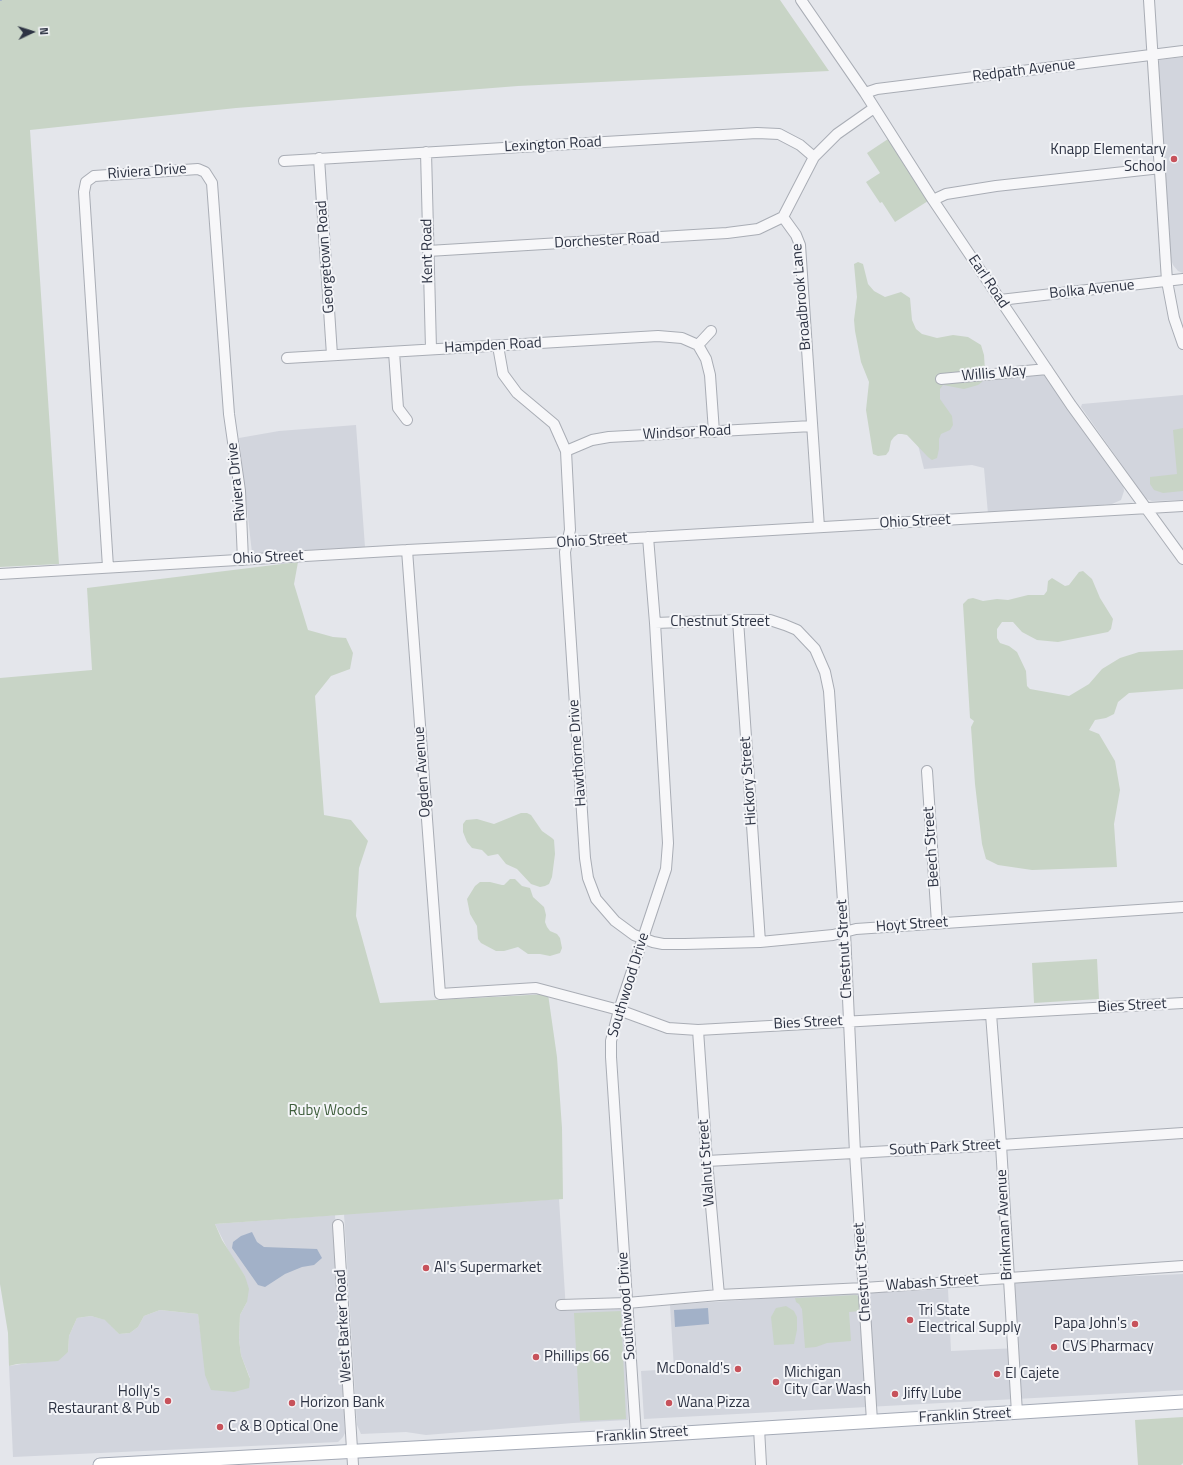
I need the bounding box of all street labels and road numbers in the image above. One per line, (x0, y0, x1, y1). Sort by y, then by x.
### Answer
street label: Redpath Avenue (972, 56, 1076, 86)
street label: Lexington Road (504, 133, 602, 157)
street label: Riviera Drive (107, 160, 187, 184)
street label: Georgetown Road (313, 200, 339, 314)
street label: Kent Road (418, 218, 438, 284)
street label: Dorchester Road (554, 229, 660, 253)
street label: Broadbrook Lane (788, 243, 816, 351)
street label: Earl Road (964, 252, 1012, 312)
street label: Bolka Avenue (1049, 277, 1135, 303)
street label: Hampden Road (444, 334, 542, 358)
street label: Willis Way (961, 362, 1027, 386)
street label: Windsor Road (642, 422, 732, 444)
street label: Riviera Drive (224, 442, 250, 522)
street label: Ohio Street (879, 511, 951, 533)
street label: Ohio Street (556, 530, 628, 552)
street label: Ohio Street (232, 547, 304, 569)
street label: Chestnut Street (670, 613, 770, 631)
street label: Hawthorne Drive (565, 699, 591, 807)
street label: Ogden Avenue (411, 726, 435, 818)
street label: Hickory Street (737, 736, 761, 826)
street label: Beech Street (920, 806, 944, 888)
street label: Chestnut Street (833, 899, 857, 999)
street label: Hoyt Street (875, 914, 949, 936)
street label: Southwood Drive (605, 930, 653, 1040)
street label: Bies Street (1097, 995, 1167, 1017)
street label: Bies Street (773, 1012, 843, 1034)
street label: Walnut Street (695, 1119, 719, 1207)
street label: South Park Street (889, 1136, 1001, 1160)
street label: Brinkman Avenue (993, 1169, 1017, 1281)
street label: Chestnut Street (851, 1222, 875, 1322)
street label: Southwood Drive (614, 1251, 640, 1361)
street label: West Barker Road (332, 1269, 356, 1383)
street label: Wabash Street (885, 1271, 979, 1295)
street label: Franklin Street (918, 1405, 1012, 1427)
street label: Franklin Street (595, 1423, 689, 1447)

